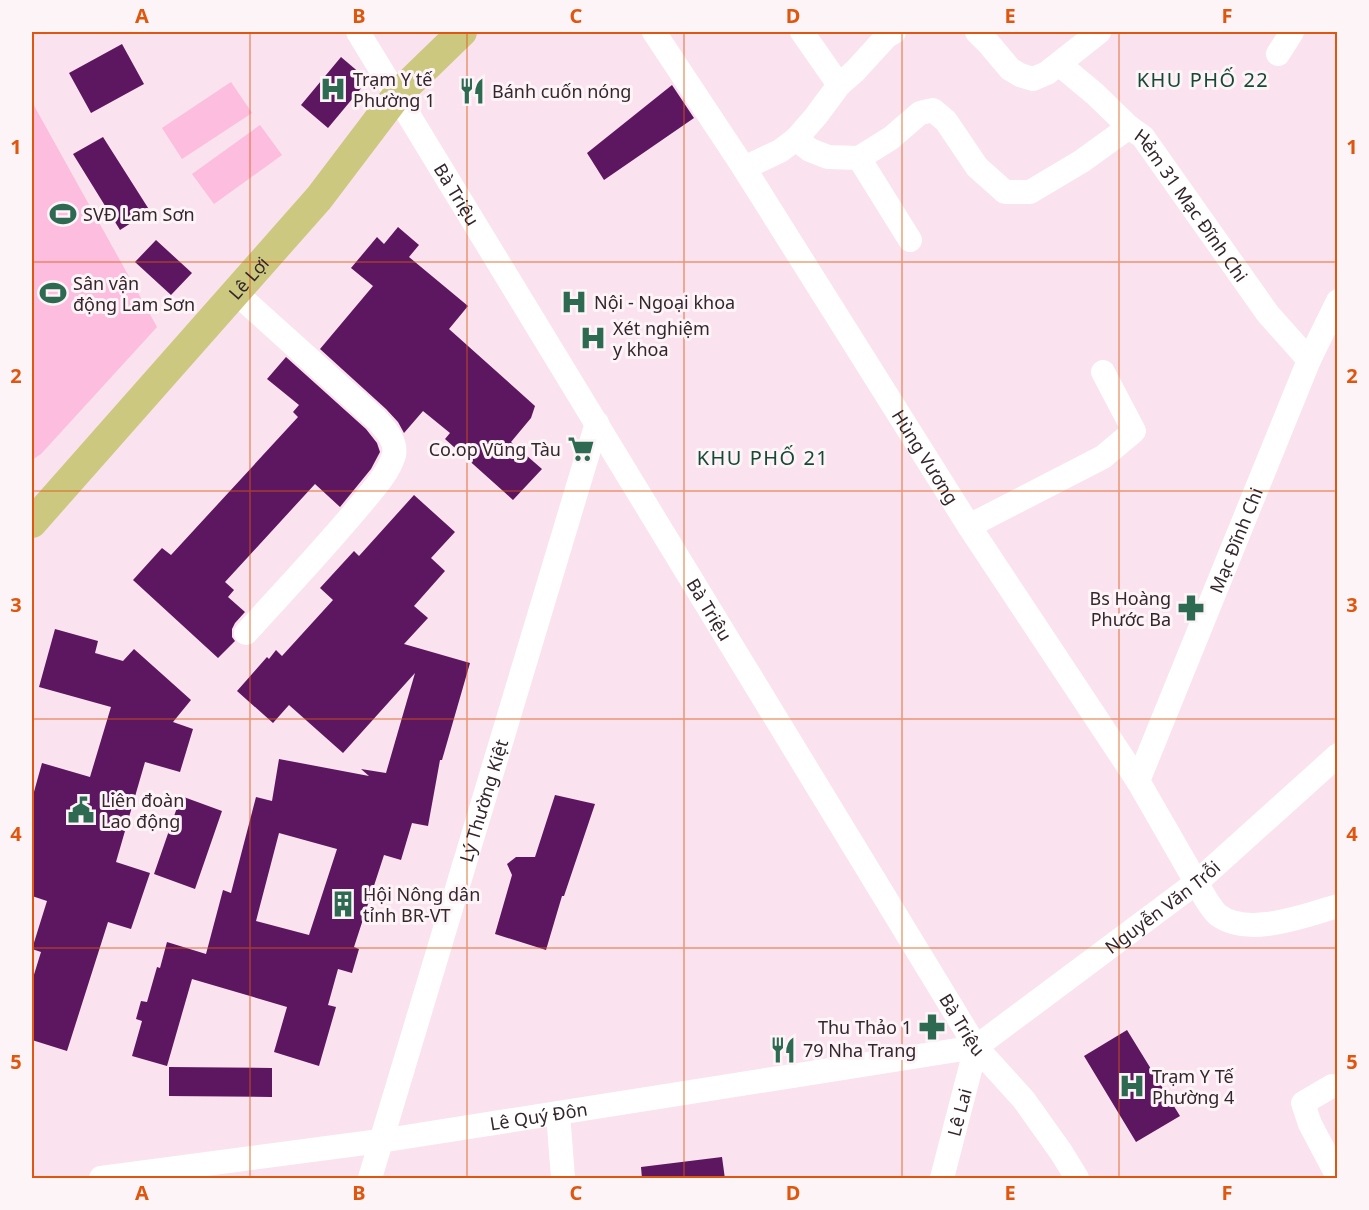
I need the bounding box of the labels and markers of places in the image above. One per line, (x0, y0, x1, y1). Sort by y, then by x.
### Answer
place label: Trạm Y tế Phường 1 (353, 67, 435, 112)
hospital icon: Trạm Y tế Phường 1 (318, 74, 348, 104)
restaurant icon: Bánh cuốn nóng (457, 76, 487, 106)
place label: Bánh cuốn nóng (492, 79, 631, 103)
sports icon: SVĐ Lam Sơn (48, 199, 78, 229)
place label: SVĐ Lam Sơn (83, 202, 195, 226)
place label: Sân vận động Lam Sơn (73, 271, 195, 316)
sports icon: Sân vận động Lam Sơn (38, 278, 68, 308)
hospital icon: Nội - Ngoại khoa (559, 287, 589, 317)
place label: Nội - Ngoại khoa (594, 290, 735, 314)
place label: Xét nghiệm y khoa (613, 316, 710, 361)
hospital icon: Xét nghiệm y khoa (578, 323, 608, 353)
supermarket icon: Co.op Vũng Tàu (566, 434, 596, 464)
place label: Co.op Vũng Tàu (429, 437, 561, 461)
place label: Bs Hoàng Phước Ba (1089, 586, 1171, 631)
pharmacy icon: Bs Hoàng Phước Ba (1176, 593, 1206, 623)
place label: Liên đoàn Lao động (101, 788, 184, 833)
public building icon: Liên đoàn Lao động (66, 795, 96, 825)
place label: Hội Nông dân tỉnh BR-VT (363, 882, 480, 927)
building icon: Hội Nông dân tỉnh BR-VT (328, 889, 358, 919)
pharmacy icon: Thu Thảo 1 (917, 1012, 947, 1042)
place label: Thu Thảo 1 (818, 1015, 912, 1039)
restaurant icon: 79 Nha Trang (768, 1035, 798, 1065)
place label: 79 Nha Trang (803, 1038, 916, 1062)
place label: Trạm Y Tế Phường 4 (1152, 1064, 1234, 1109)
hospital icon: Trạm Y Tế Phường 4 (1117, 1071, 1147, 1101)

